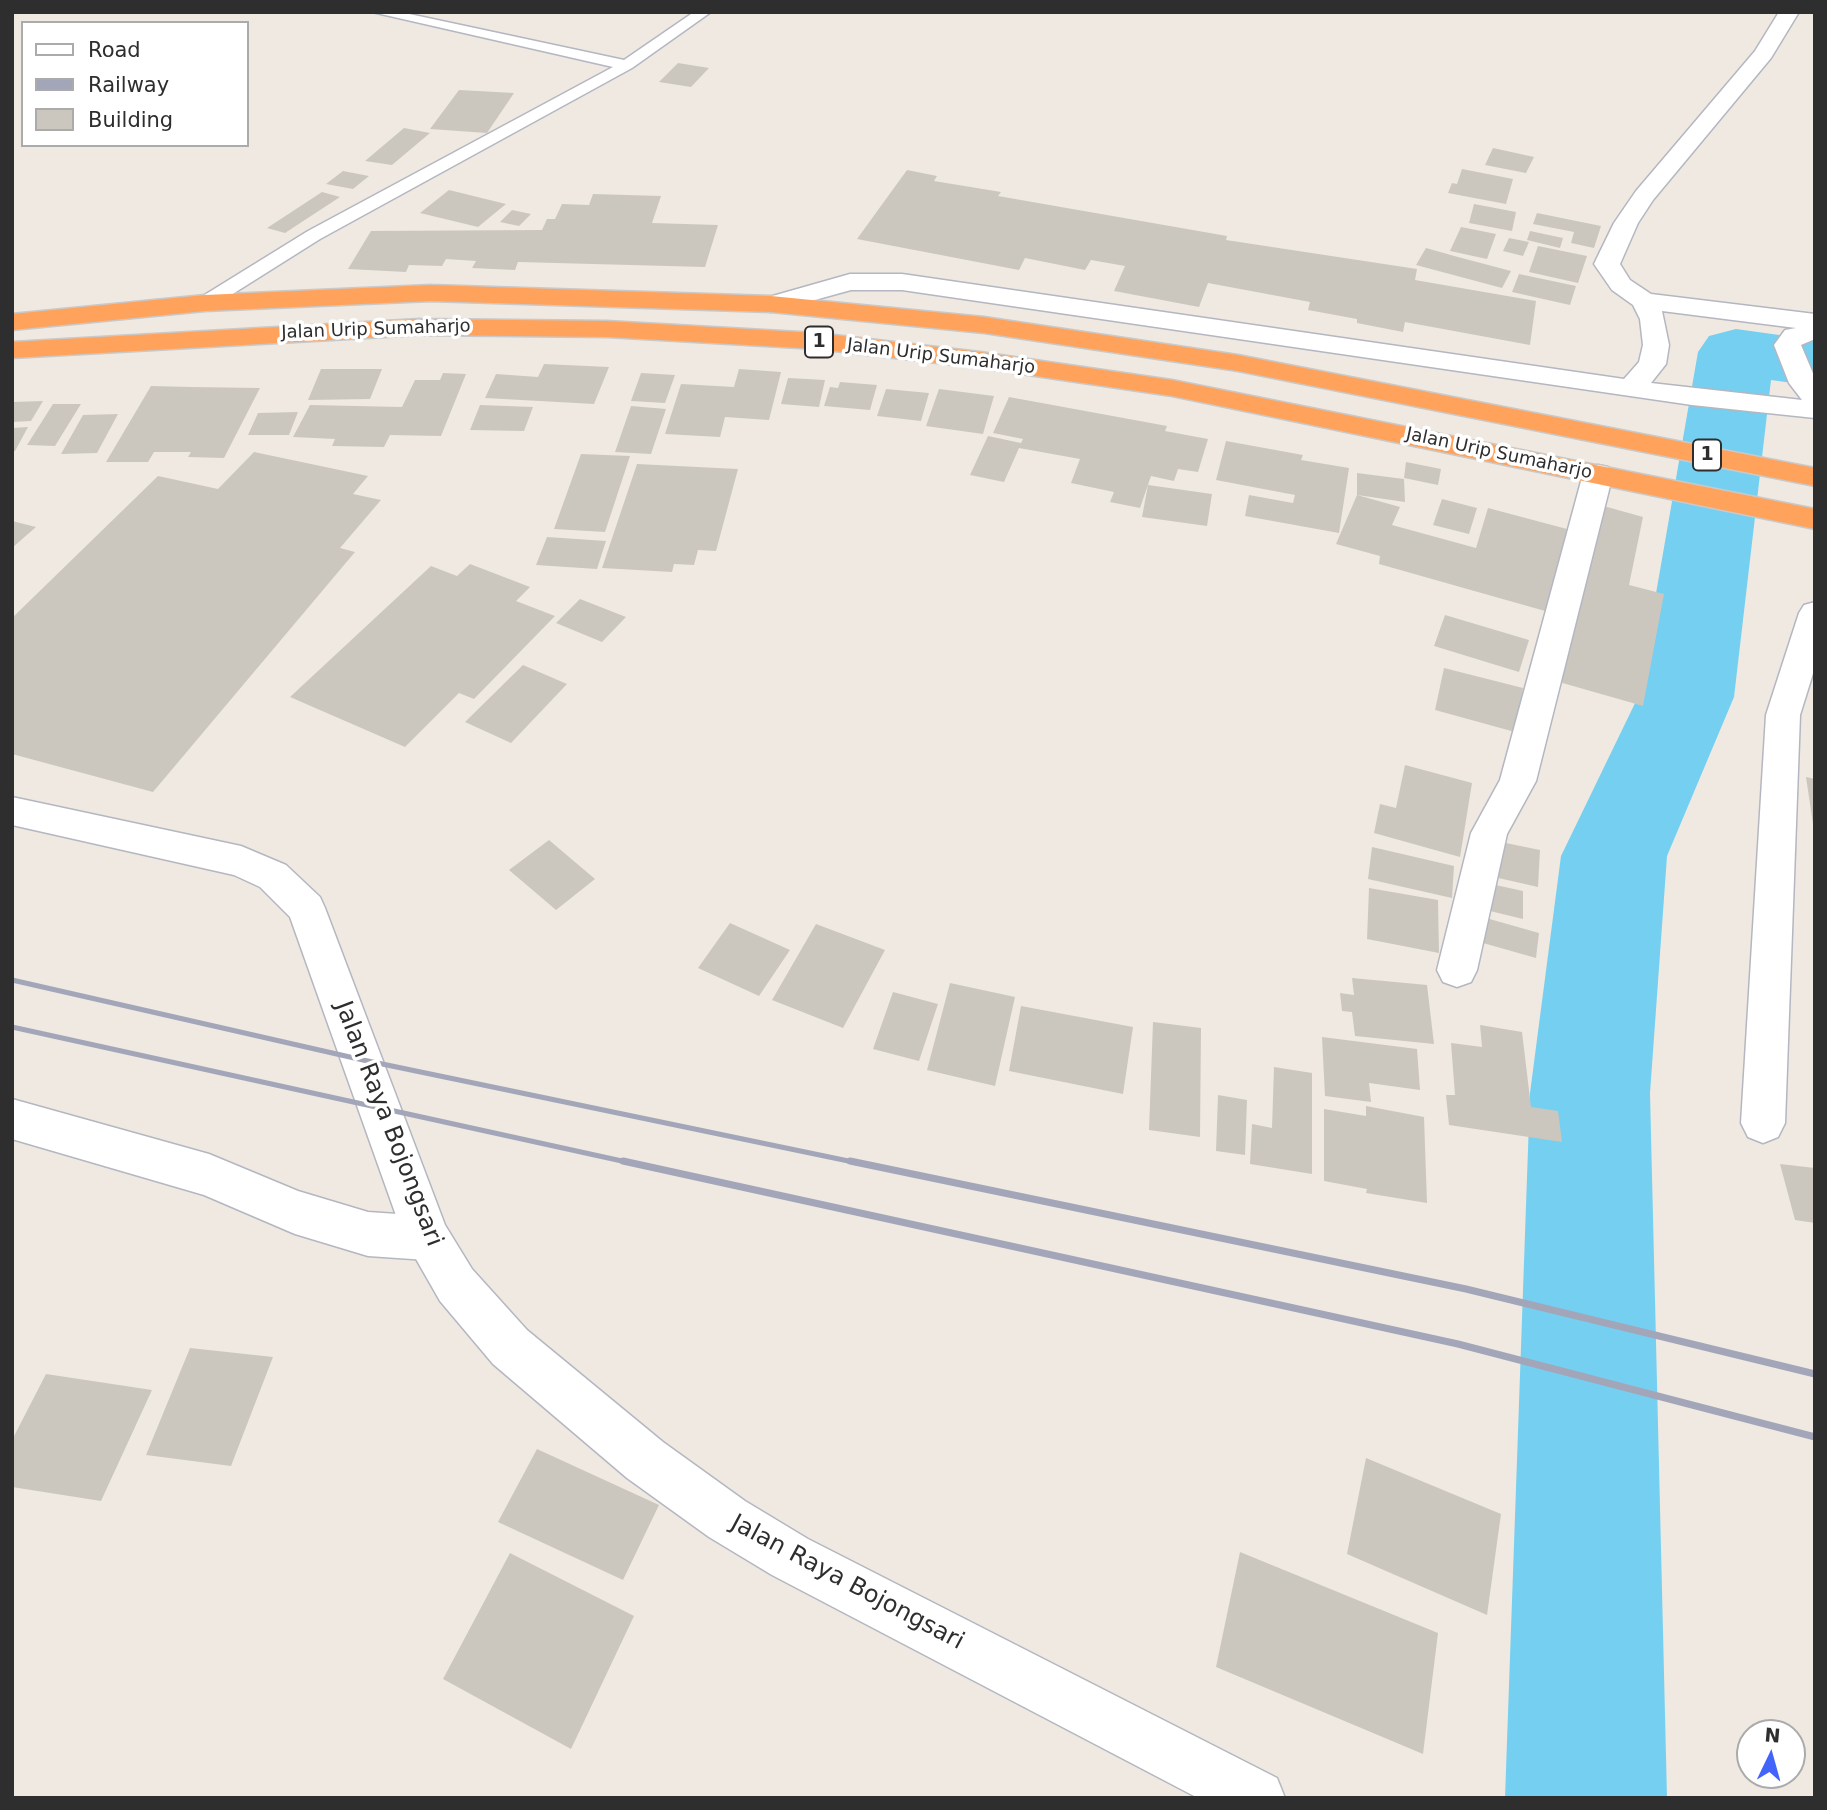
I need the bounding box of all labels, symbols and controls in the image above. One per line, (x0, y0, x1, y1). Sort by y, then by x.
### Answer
legend (21, 21, 248, 147)
text: Road (88, 38, 141, 62)
text: Railway (88, 73, 169, 97)
text: Building (88, 108, 173, 132)
street label: Jalan Urip Sumaharjo (281, 316, 471, 344)
road number: 1 (805, 326, 833, 358)
street label: Jalan Urip Sumaharjo (846, 335, 1036, 379)
street label: Jalan Urip Sumaharjo (1404, 424, 1594, 484)
road number: 1 (1693, 440, 1721, 470)
street label: Jalan Raya Bojongsari (328, 997, 448, 1251)
street label: Jalan Raya Bojongsari (725, 1509, 969, 1657)
north arrow (1736, 1719, 1806, 1789)
text: N (1764, 1723, 1782, 1747)

